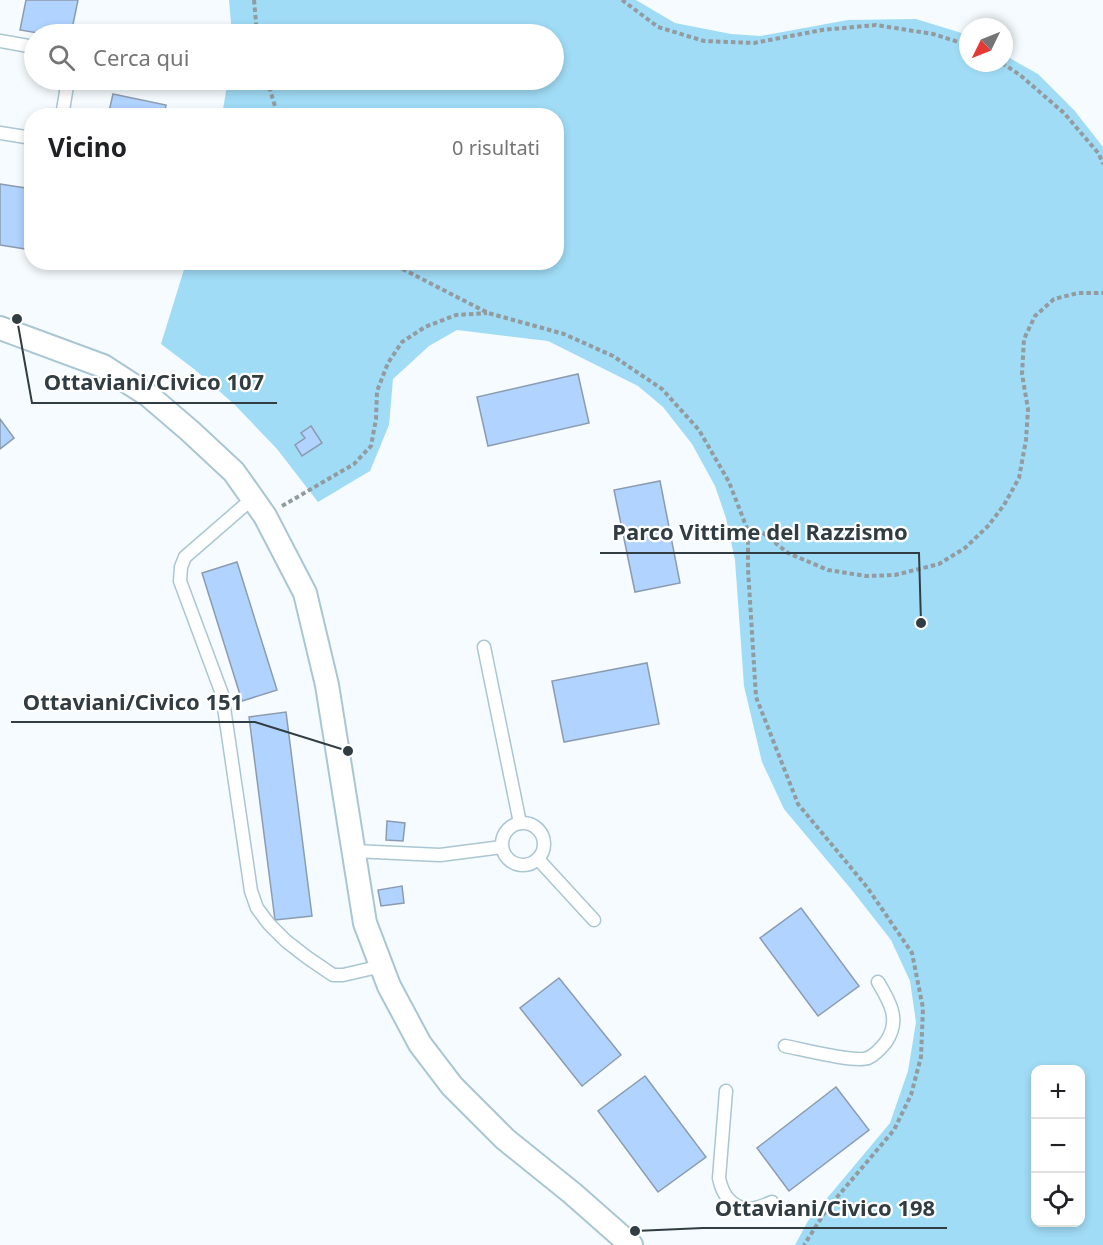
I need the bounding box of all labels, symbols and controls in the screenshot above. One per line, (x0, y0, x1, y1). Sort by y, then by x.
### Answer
north arrow (959, 18, 1013, 72)
search box (24, 24, 564, 90)
icon: search (45, 41, 78, 74)
text: Cerca qui (93, 42, 189, 72)
text: Vicino (48, 129, 127, 165)
text: 0 risultati (452, 134, 540, 161)
callout: Ottaviani/Civico 107 (32, 363, 277, 403)
text: Ottaviani/Civico 107 (44, 366, 264, 396)
callout: Parco Vittime del Razzismo (600, 513, 919, 553)
text: Parco Vittime del Razzismo (612, 516, 908, 546)
callout: Ottaviani/Civico 151 (11, 682, 255, 722)
text: Ottaviani/Civico 151 (23, 686, 243, 716)
map controls (1031, 1065, 1085, 1227)
button: + (1031, 1065, 1085, 1119)
button: − (1031, 1119, 1085, 1173)
button: locate (1031, 1173, 1085, 1227)
callout: Ottaviani/Civico 198 (703, 1188, 947, 1228)
text: Ottaviani/Civico 198 (715, 1192, 935, 1222)

